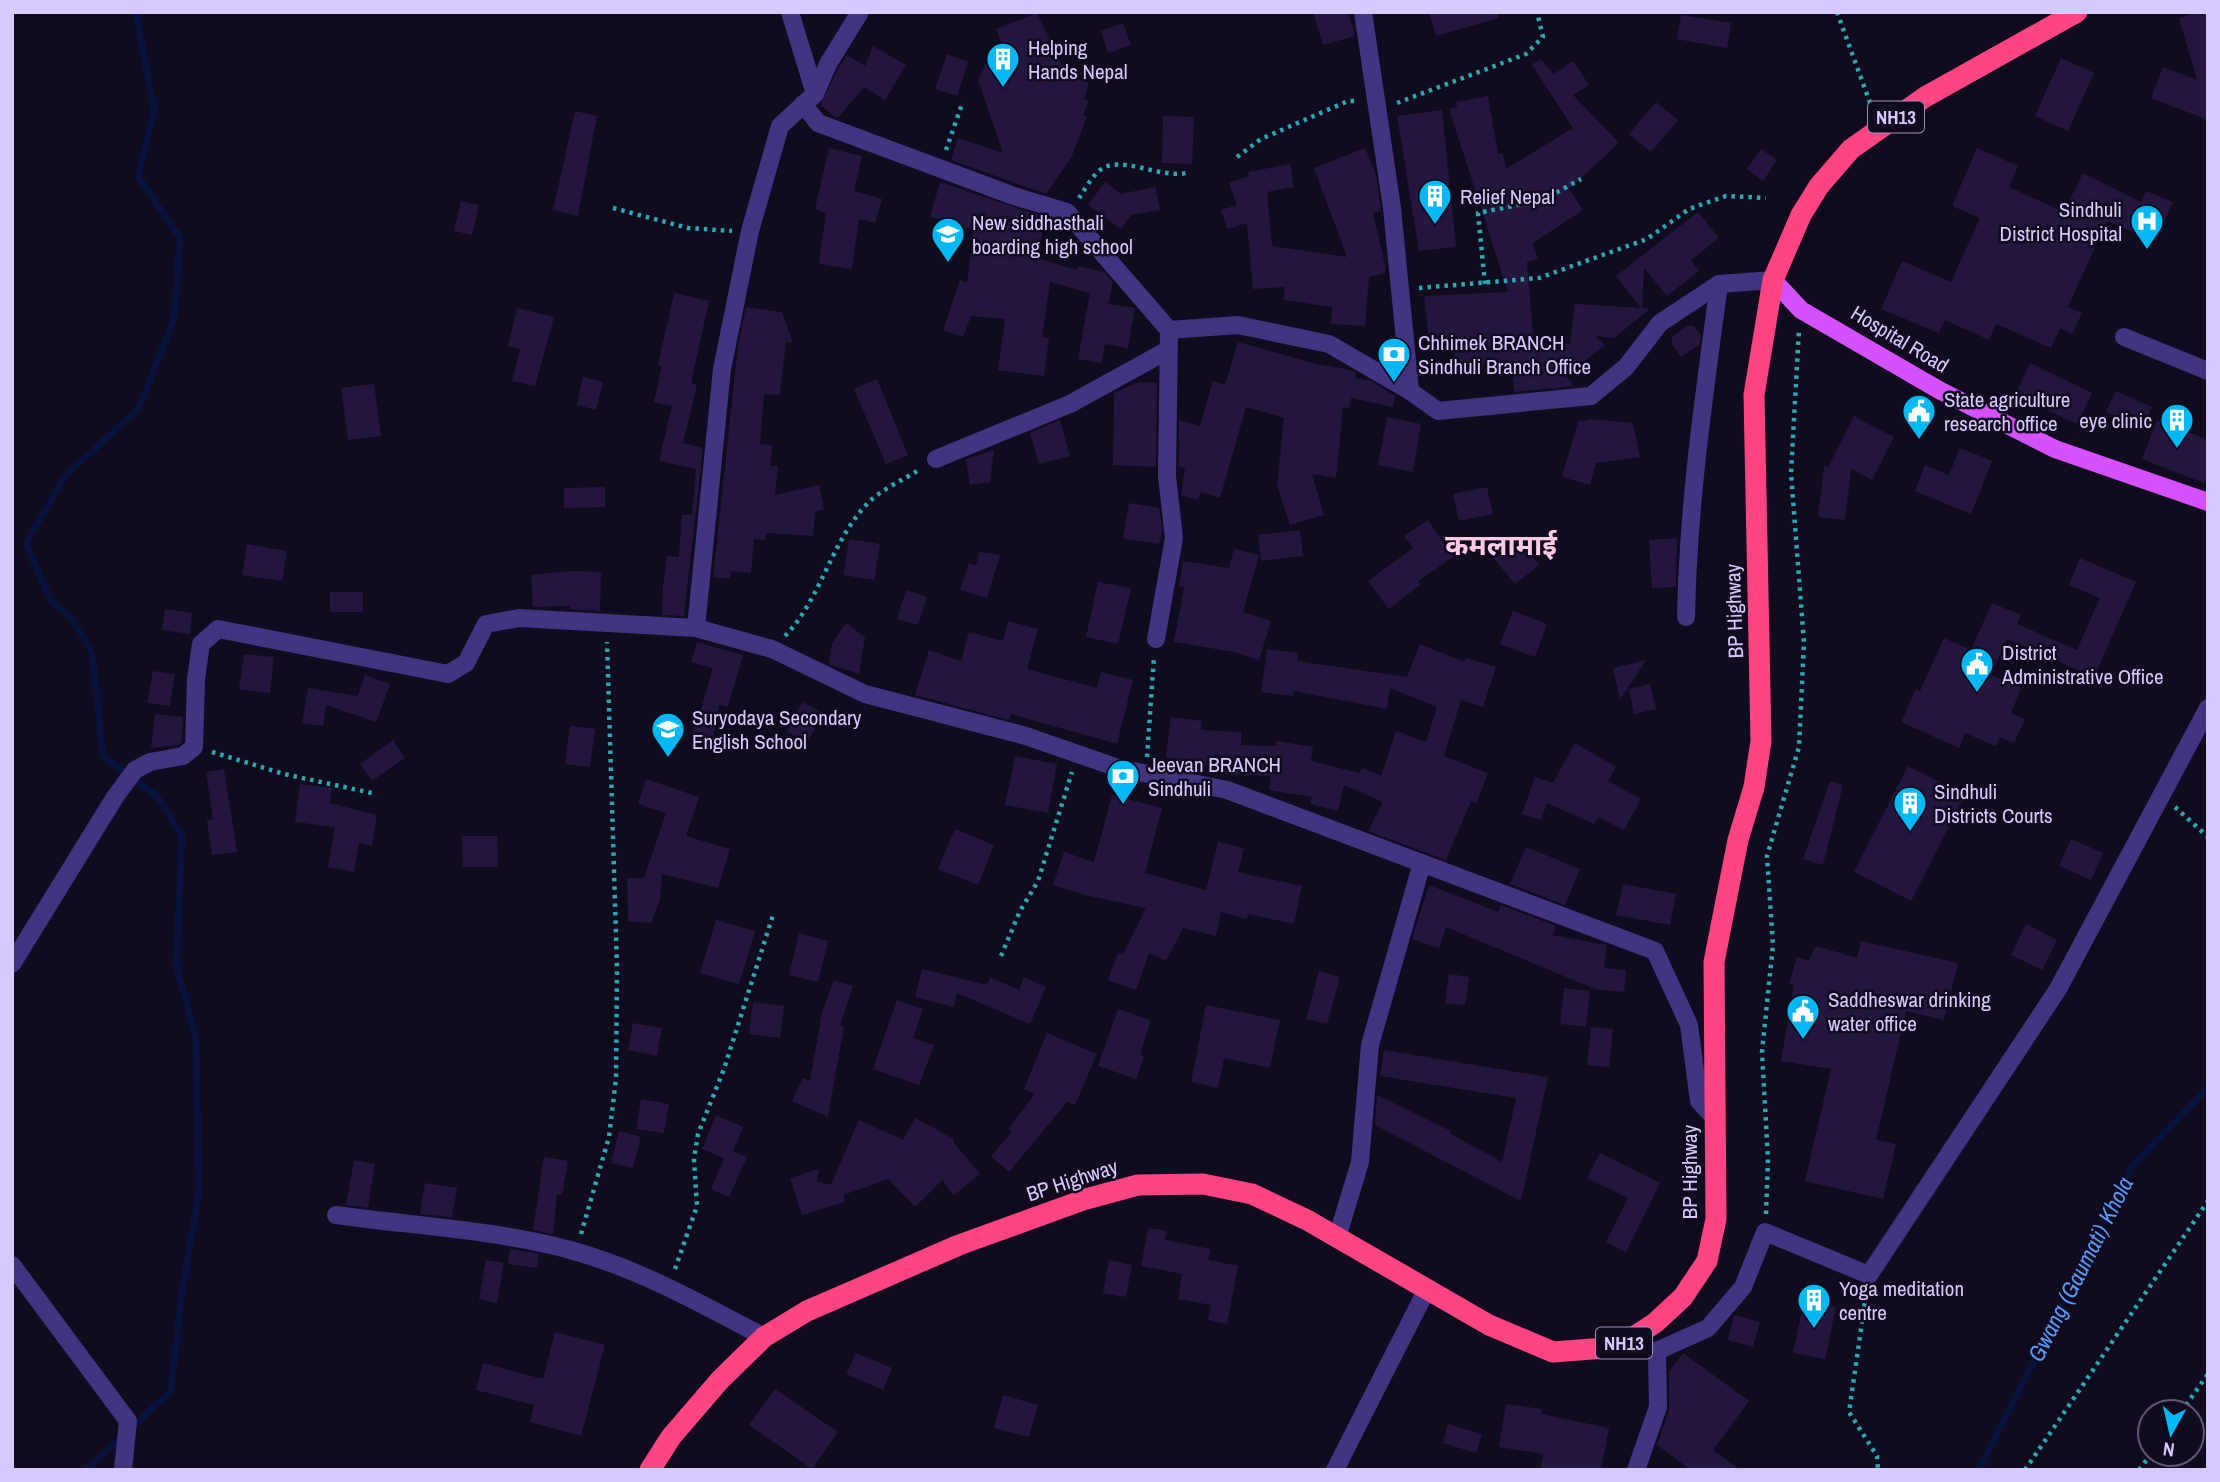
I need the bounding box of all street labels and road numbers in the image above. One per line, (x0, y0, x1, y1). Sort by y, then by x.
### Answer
road number: NH13 (1868, 102, 1924, 132)
street label: Hospital Road (1846, 298, 1954, 380)
street label: BP Highway (1718, 563, 1750, 659)
street label: BP Highway (1675, 1124, 1704, 1219)
street label: BP Highway (1023, 1151, 1122, 1208)
road number: NH13 (1596, 1328, 1652, 1358)

